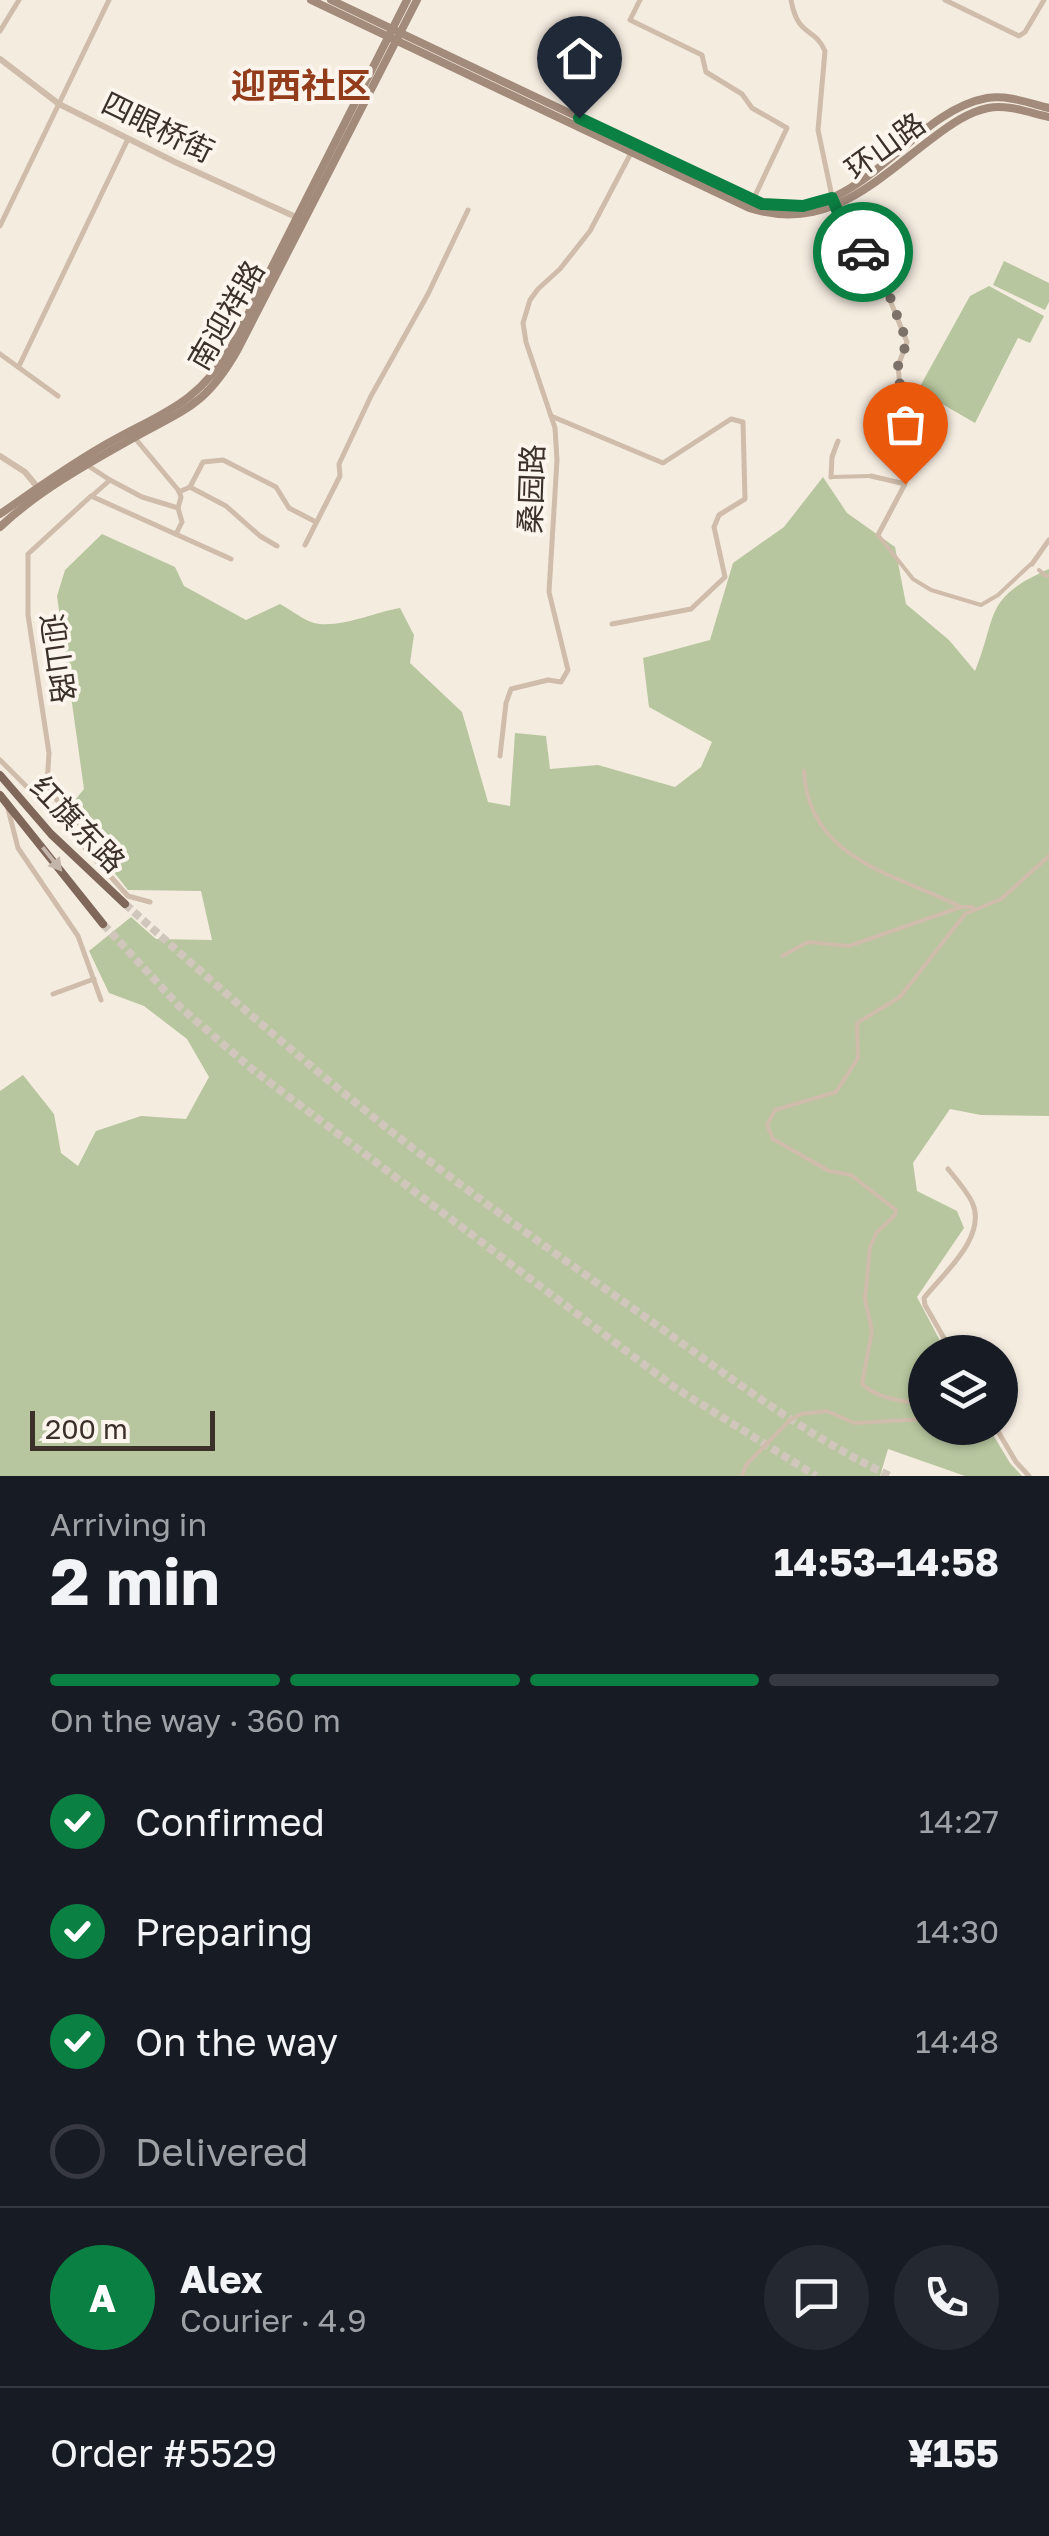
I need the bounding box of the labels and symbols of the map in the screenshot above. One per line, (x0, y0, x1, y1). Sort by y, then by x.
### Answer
pin (537, 16, 622, 119)
district label: 迎西社区 (231, 64, 371, 106)
street label: 四眼桥街 (96, 85, 220, 169)
street label: 环山路 (838, 105, 932, 187)
courier (813, 202, 913, 302)
street label: 南迎祥路 (180, 254, 272, 376)
pin (863, 382, 948, 485)
street label: 桑园路 (511, 443, 551, 535)
street label: 迎山路 (34, 611, 82, 705)
street label: 红旗东路 (23, 768, 133, 880)
one-way arrow (41, 846, 62, 872)
scale bar (30, 1406, 215, 1450)

